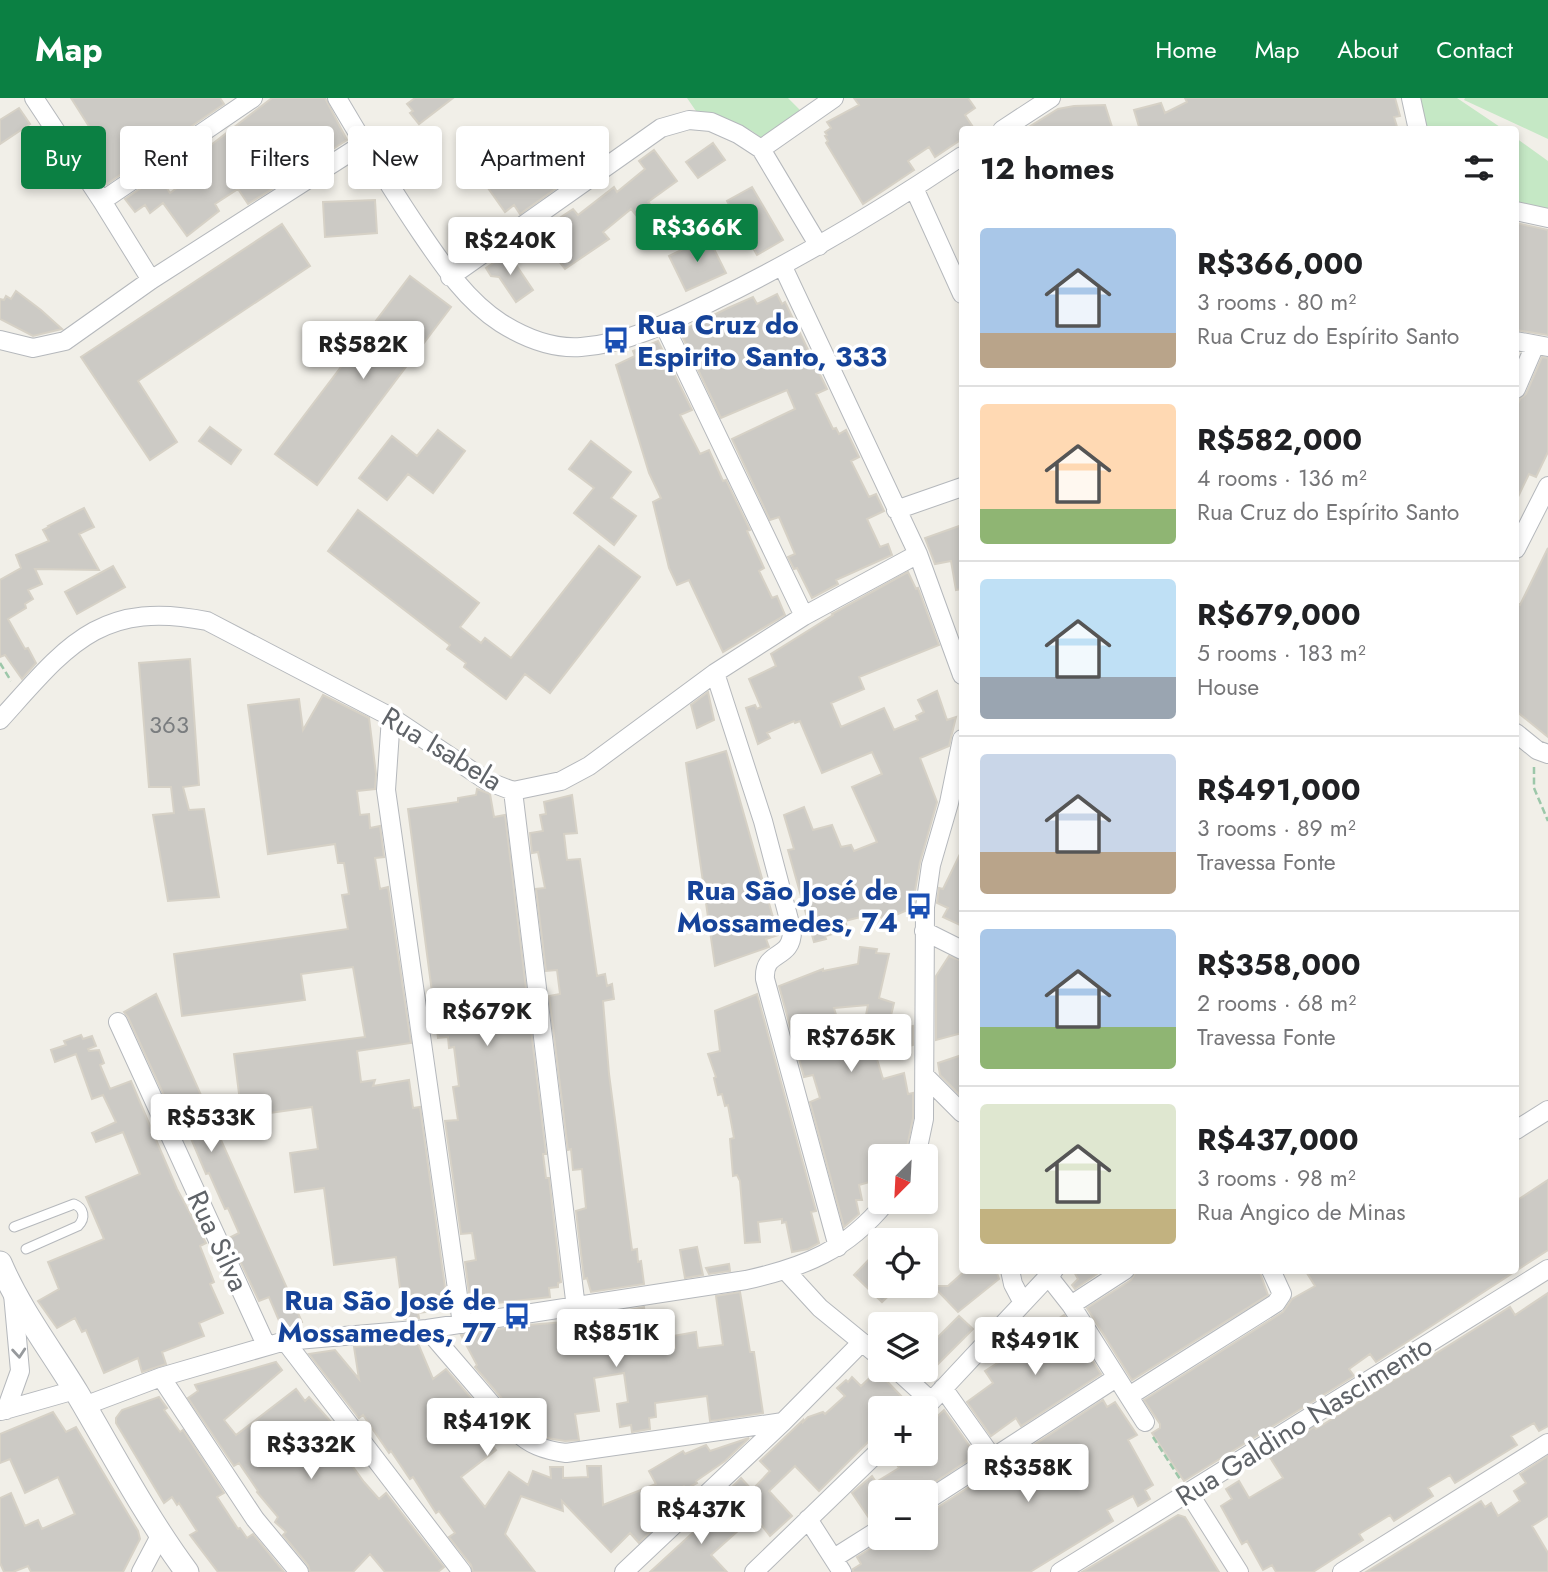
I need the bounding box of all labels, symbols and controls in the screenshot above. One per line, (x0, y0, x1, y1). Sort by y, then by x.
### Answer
text: Map (35, 26, 103, 73)
text: Home (1155, 32, 1217, 67)
text: Map (1255, 32, 1299, 67)
text: About (1337, 32, 1398, 67)
text: Contact (1436, 32, 1513, 67)
chip: Buy (21, 126, 106, 189)
chip: Rent (120, 126, 212, 189)
chip: Filters (226, 126, 334, 189)
chip: New (348, 126, 442, 189)
chip: Apartment (456, 126, 609, 189)
text: 12 homes (980, 147, 1114, 190)
icon: filters (1460, 149, 1498, 187)
pin: R$366K (640, 204, 754, 264)
text: R$366K (652, 210, 742, 244)
pin: R$240K (453, 218, 567, 277)
text: R$240K (464, 223, 556, 257)
text: R$366,000 (1197, 242, 1363, 285)
icon: home (1036, 256, 1120, 340)
text: 3 rooms · 80 m² (1197, 285, 1356, 319)
place label: Rua Cruz do Espirito Santo, 333 (637, 304, 887, 377)
text: Rua Cruz do Espírito Santo (1197, 319, 1459, 353)
pin: R$582K (306, 322, 420, 381)
bus stop icon: Rua Cruz do Espirito Santo, 333 (601, 325, 631, 355)
text: R$582K (318, 327, 408, 361)
text: R$582,000 (1197, 418, 1362, 461)
icon: home (1036, 432, 1120, 516)
text: 4 rooms · 136 m² (1197, 461, 1367, 495)
text: Rua Cruz do Espírito Santo (1197, 495, 1459, 529)
text: R$679,000 (1197, 593, 1361, 636)
icon: home (1036, 607, 1120, 691)
text: 5 rooms · 183 m² (1197, 636, 1366, 670)
text: House (1197, 670, 1259, 704)
street label: Rua Isabela (374, 697, 510, 801)
house number: 363 (149, 707, 189, 742)
text: R$491,000 (1197, 768, 1361, 811)
icon: home (1036, 782, 1120, 866)
text: 3 rooms · 89 m² (1197, 811, 1356, 845)
text: Travessa Fonte (1197, 845, 1336, 879)
place label: Rua São José de Mossamedes, 74 (677, 870, 898, 943)
bus stop icon: Rua São José de Mossamedes, 74 (904, 891, 934, 921)
text: R$358,000 (1197, 943, 1361, 986)
icon: home (1036, 957, 1120, 1041)
text: 2 rooms · 68 m² (1197, 986, 1356, 1020)
pin: R$679K (430, 988, 544, 1048)
text: R$679K (442, 994, 532, 1028)
pin: R$765K (794, 1014, 908, 1074)
text: R$765K (806, 1020, 896, 1054)
text: Travessa Fonte (1197, 1020, 1336, 1054)
pin: R$533K (154, 1094, 268, 1154)
text: R$533K (167, 1100, 255, 1134)
text: R$437,000 (1197, 1118, 1359, 1161)
icon: home (1036, 1132, 1120, 1216)
north arrow (868, 1144, 938, 1214)
map controls (868, 1144, 938, 1550)
text: 3 rooms · 98 m² (1197, 1161, 1356, 1195)
street label: Rua Silva (177, 1184, 259, 1298)
text: Rua Angico de Minas (1197, 1195, 1406, 1229)
button: locate (868, 1228, 938, 1298)
place label: Rua São José de Mossamedes, 77 (278, 1280, 496, 1353)
bus stop icon: Rua São José de Mossamedes, 77 (502, 1301, 532, 1331)
pin: R$851K (559, 1310, 673, 1369)
button: layers (868, 1312, 938, 1382)
text: R$851K (573, 1315, 659, 1349)
pin: R$491K (978, 1318, 1092, 1377)
text: R$491K (991, 1323, 1079, 1357)
street label: Rua Galdino Nascimento (1168, 1325, 1440, 1517)
one-way arrow (11, 1348, 26, 1359)
button: + (868, 1396, 938, 1466)
pin: R$419K (430, 1398, 544, 1458)
text: R$419K (443, 1404, 531, 1438)
pin: R$332K (254, 1422, 368, 1481)
text: R$332K (267, 1427, 355, 1461)
pin: R$358K (971, 1444, 1085, 1504)
text: R$358K (984, 1450, 1072, 1484)
button: − (868, 1480, 938, 1550)
pin: R$437K (644, 1486, 758, 1546)
text: R$437K (656, 1492, 746, 1526)

